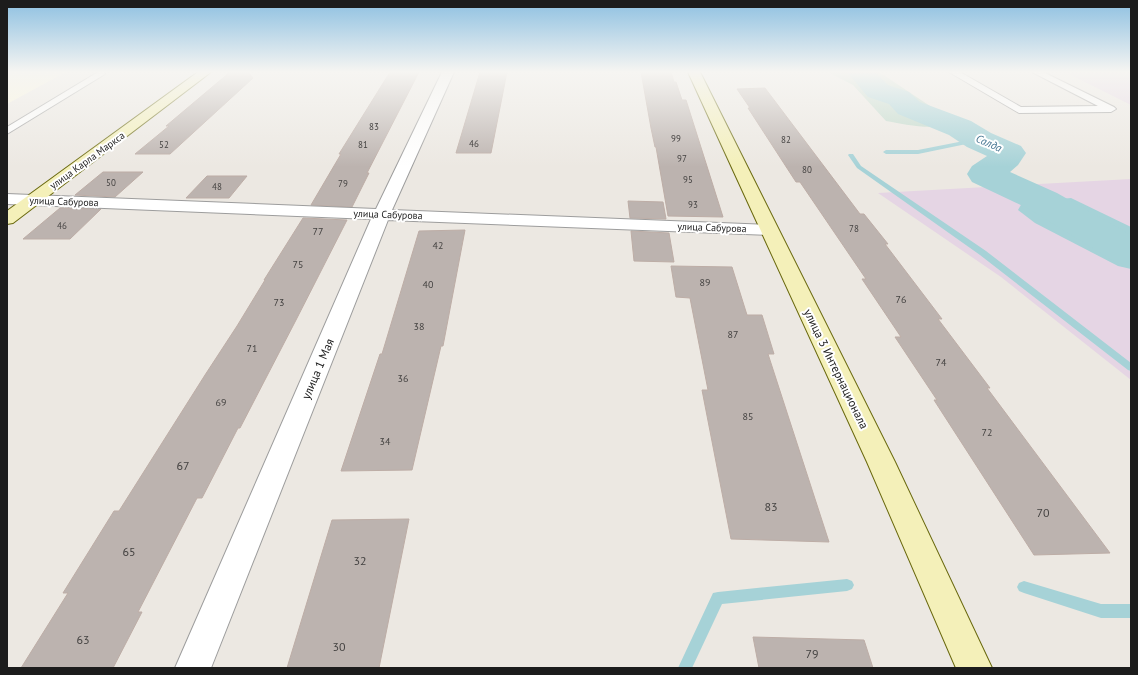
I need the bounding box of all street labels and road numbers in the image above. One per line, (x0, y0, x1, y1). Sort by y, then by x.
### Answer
street label: улица Карла Маркса (47, 129, 127, 192)
street label: улица Сабурова (29, 194, 99, 209)
street label: улица Сабурова (353, 207, 423, 222)
street label: улица Сабурова (677, 220, 747, 235)
street label: улица 3 Интернационала (801, 306, 872, 431)
street label: улица 1 Мая (298, 336, 337, 401)

